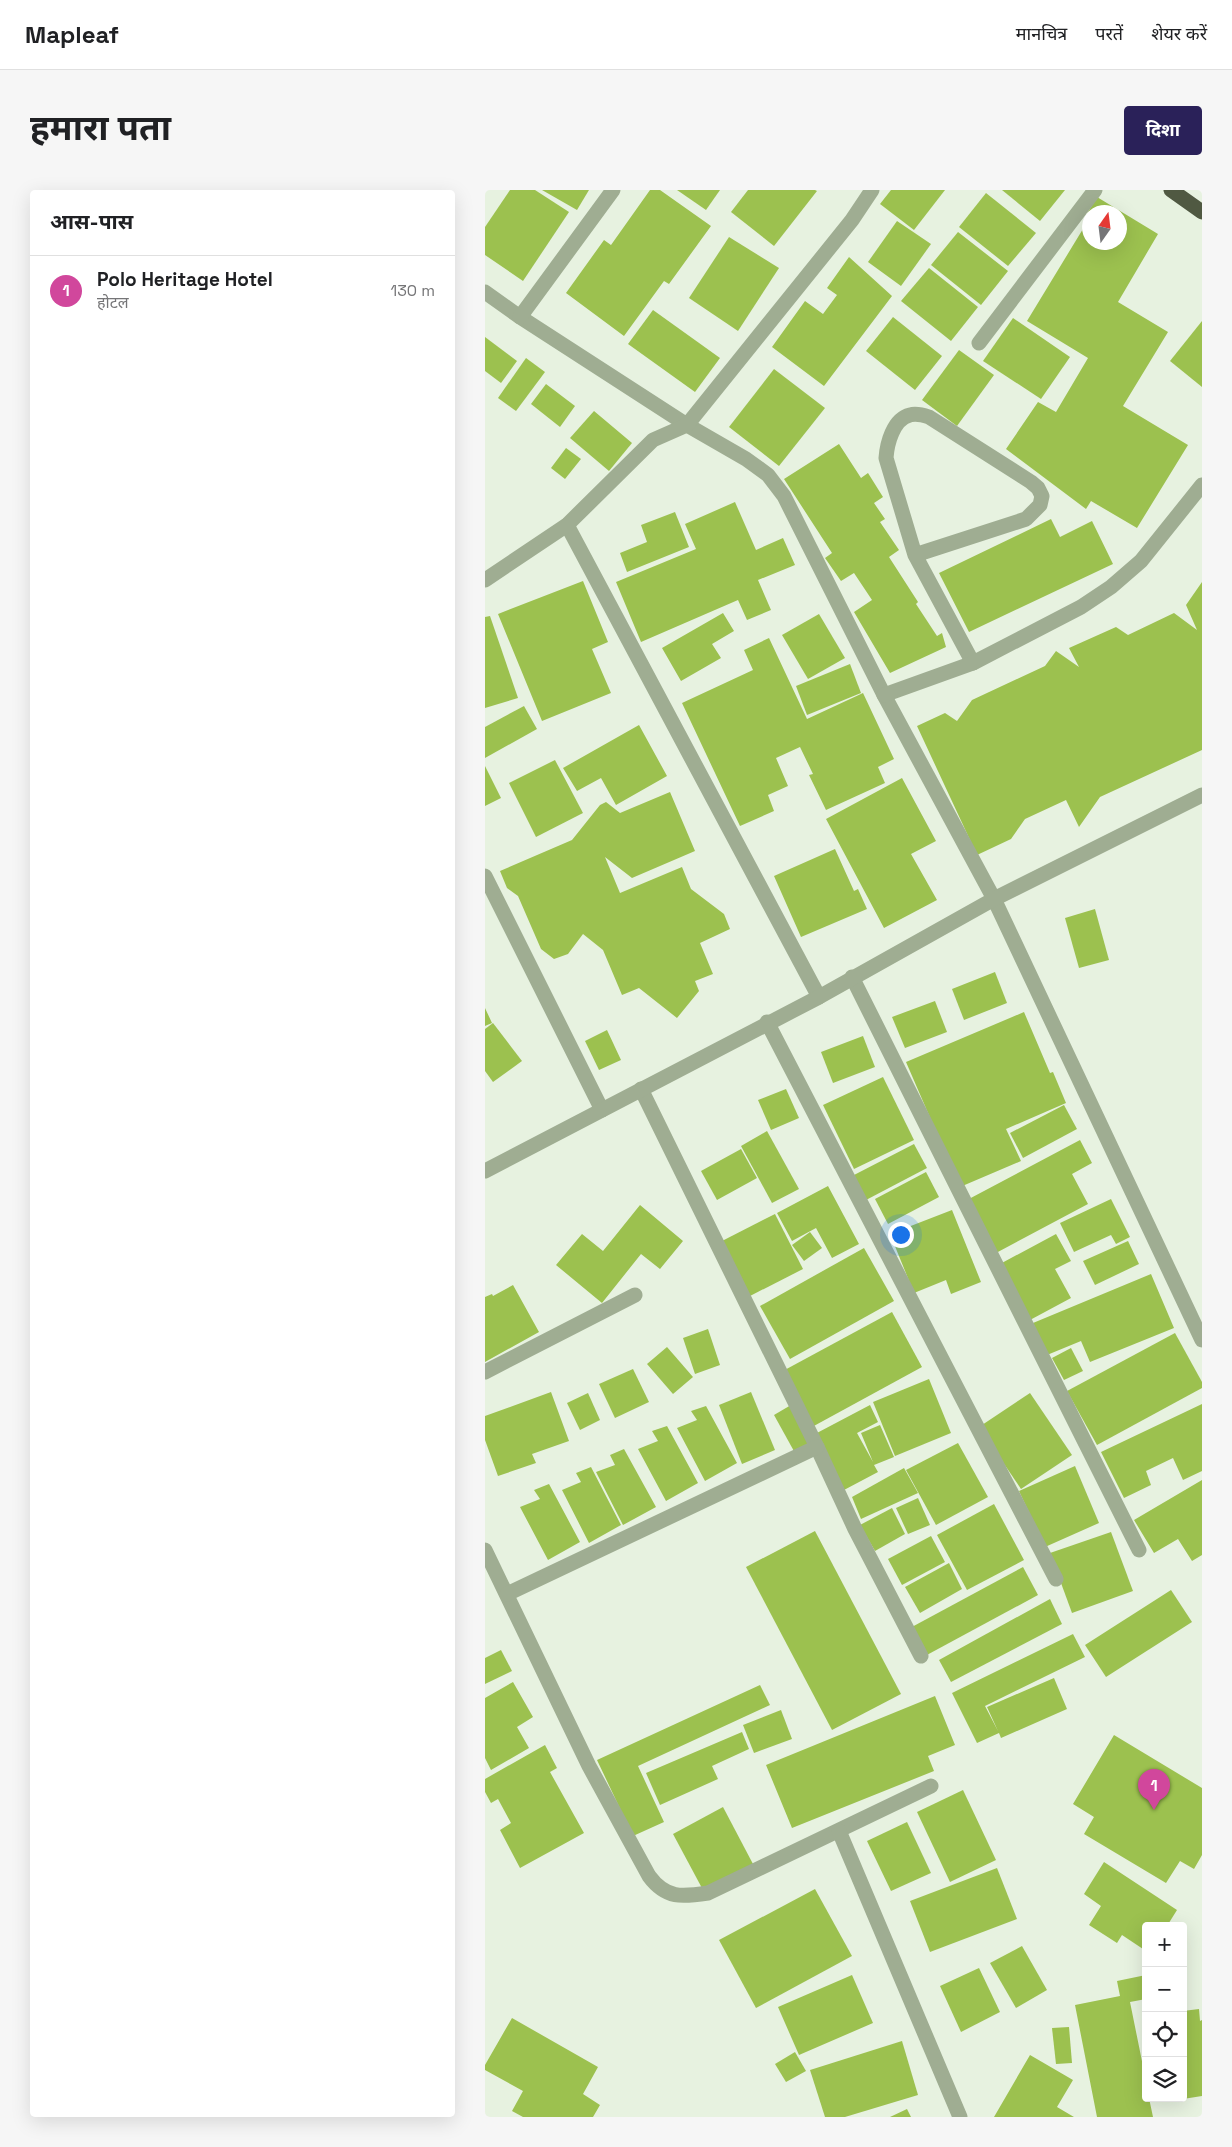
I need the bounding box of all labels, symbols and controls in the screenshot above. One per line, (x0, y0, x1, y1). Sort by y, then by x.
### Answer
text: Mapleaf (25, 19, 119, 50)
text: मानचित्र (1016, 22, 1067, 45)
text: परतें (1095, 22, 1123, 45)
text: शेयर करें (1151, 22, 1207, 45)
text: हमारा पता (30, 106, 171, 150)
button: दिशा (1124, 106, 1202, 155)
north arrow (1082, 205, 1127, 250)
text: आस-पास (50, 208, 133, 235)
text: Polo Heritage Hotel (97, 267, 273, 292)
text: 1 (62, 280, 70, 301)
text: 130 m (391, 280, 435, 301)
text: होटल (97, 292, 129, 313)
your location (888, 1222, 914, 1248)
pin: 1 (1138, 1769, 1170, 1810)
map controls (1142, 1922, 1187, 2102)
button: + (1142, 1922, 1187, 1967)
button: − (1142, 1967, 1187, 2012)
button: locate (1142, 2012, 1187, 2057)
button: layers (1142, 2057, 1187, 2102)

